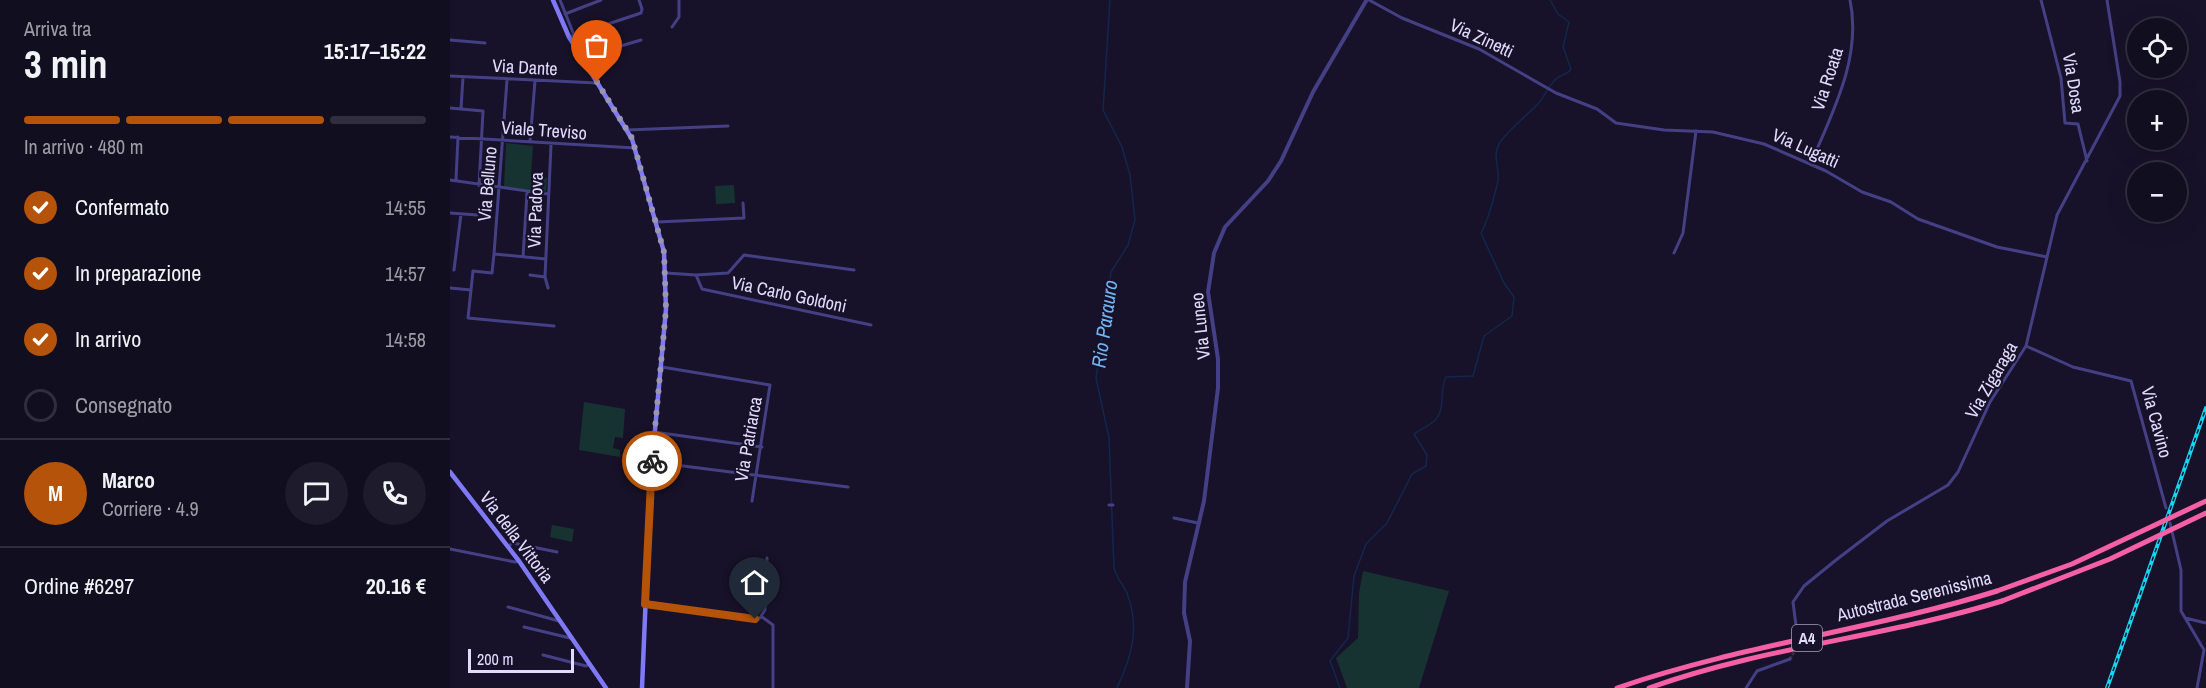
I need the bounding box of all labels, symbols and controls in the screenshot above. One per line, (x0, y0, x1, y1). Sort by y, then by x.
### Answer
street label: Via Zinetti (1446, 12, 1518, 64)
text: Arriva tra (24, 15, 91, 42)
map controls (2127, 18, 2187, 222)
button: locate (2127, 18, 2187, 78)
pin (571, 20, 622, 82)
icon: bag (580, 29, 613, 62)
text: 15:17–15:22 (324, 36, 426, 66)
text: 3 min (24, 38, 108, 90)
street label: Via Roata (1805, 44, 1849, 114)
street label: Via Dosa (2057, 51, 2091, 115)
street label: Via Dante (492, 53, 558, 81)
button: + (2127, 90, 2187, 150)
street label: Viale Treviso (500, 115, 588, 145)
street label: Via Lugatti (1768, 122, 1844, 174)
text: In arrivo · 480 m (24, 133, 143, 160)
street label: Via Belluno (471, 145, 503, 223)
button: − (2127, 162, 2187, 222)
street label: Via Padova (521, 172, 549, 248)
icon: check (24, 191, 57, 224)
text: Confermato (75, 192, 169, 222)
text: 14:55 (385, 194, 426, 221)
icon: check (24, 257, 57, 290)
text: In preparazione (75, 258, 201, 288)
text: 14:57 (385, 260, 426, 287)
street label: Via Carlo Goldoni (729, 270, 849, 318)
water label: Rio Parauro (1084, 278, 1124, 370)
street label: Via Luneo (1184, 291, 1216, 361)
icon: check (24, 323, 57, 356)
text: In arrivo (75, 324, 141, 354)
text: 14:58 (385, 326, 426, 353)
street label: Via Zigaraga (1959, 337, 2023, 423)
street label: Via Cavino (2136, 384, 2178, 460)
text: Consegnato (75, 390, 172, 420)
street label: Via Patriarca (728, 395, 768, 483)
courier (622, 431, 682, 491)
icon: bike (636, 445, 669, 478)
button: chat (285, 462, 348, 525)
button: phone (363, 462, 426, 525)
text: Marco (102, 465, 155, 495)
text: M (48, 478, 63, 508)
street label: Via della Vittoria (474, 486, 560, 588)
text: Corriere · 4.9 (102, 495, 199, 522)
pin (729, 557, 780, 619)
street label: Autostrada Serenissima (1833, 565, 1994, 628)
icon: home (738, 566, 771, 599)
text: Ordine #6297 (24, 571, 134, 601)
text: 20.16 € (366, 571, 426, 601)
road number: A4 (1792, 625, 1822, 651)
scale bar (468, 646, 574, 674)
text: 200 m (477, 648, 513, 670)

